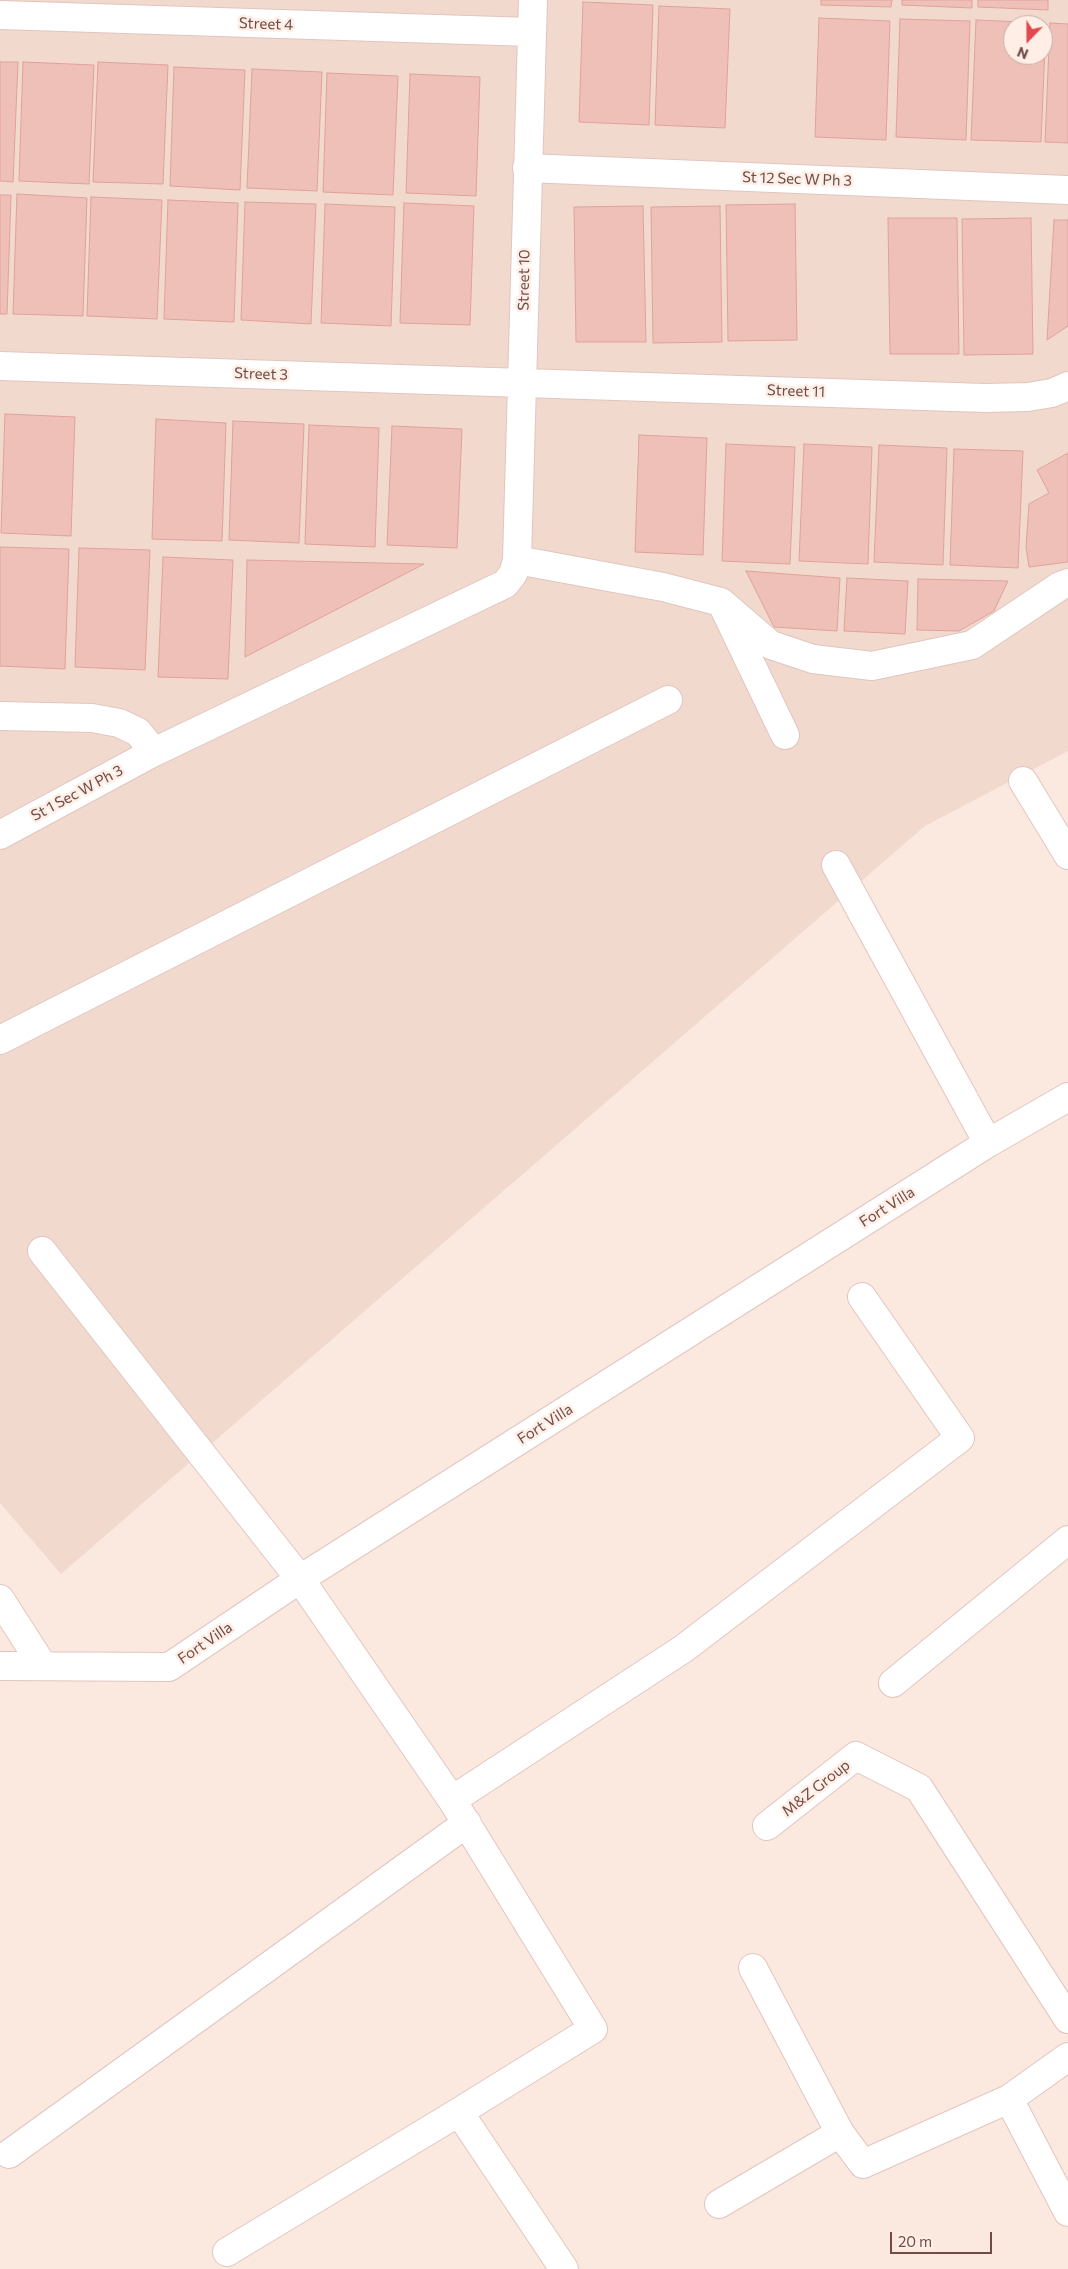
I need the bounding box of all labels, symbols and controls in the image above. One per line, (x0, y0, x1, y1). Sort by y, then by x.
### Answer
street label: Street 4 (239, 14, 293, 34)
north arrow (1003, 15, 1053, 65)
text: N (1015, 44, 1031, 63)
street label: St 12 Sec W Ph 3 (742, 168, 852, 190)
street label: Street 10 (514, 249, 534, 311)
street label: Street 3 (234, 364, 288, 384)
street label: Street 11 (767, 381, 825, 401)
street label: St 1 Sec W Ph 3 (28, 761, 126, 825)
street label: Fort Villa (856, 1183, 918, 1231)
street label: Fort Villa (514, 1400, 576, 1448)
street label: Fort Villa (174, 1618, 236, 1668)
street label: M&Z Group (779, 1756, 853, 1820)
scale bar (893, 2222, 996, 2254)
text: 20 m (898, 2232, 932, 2250)

